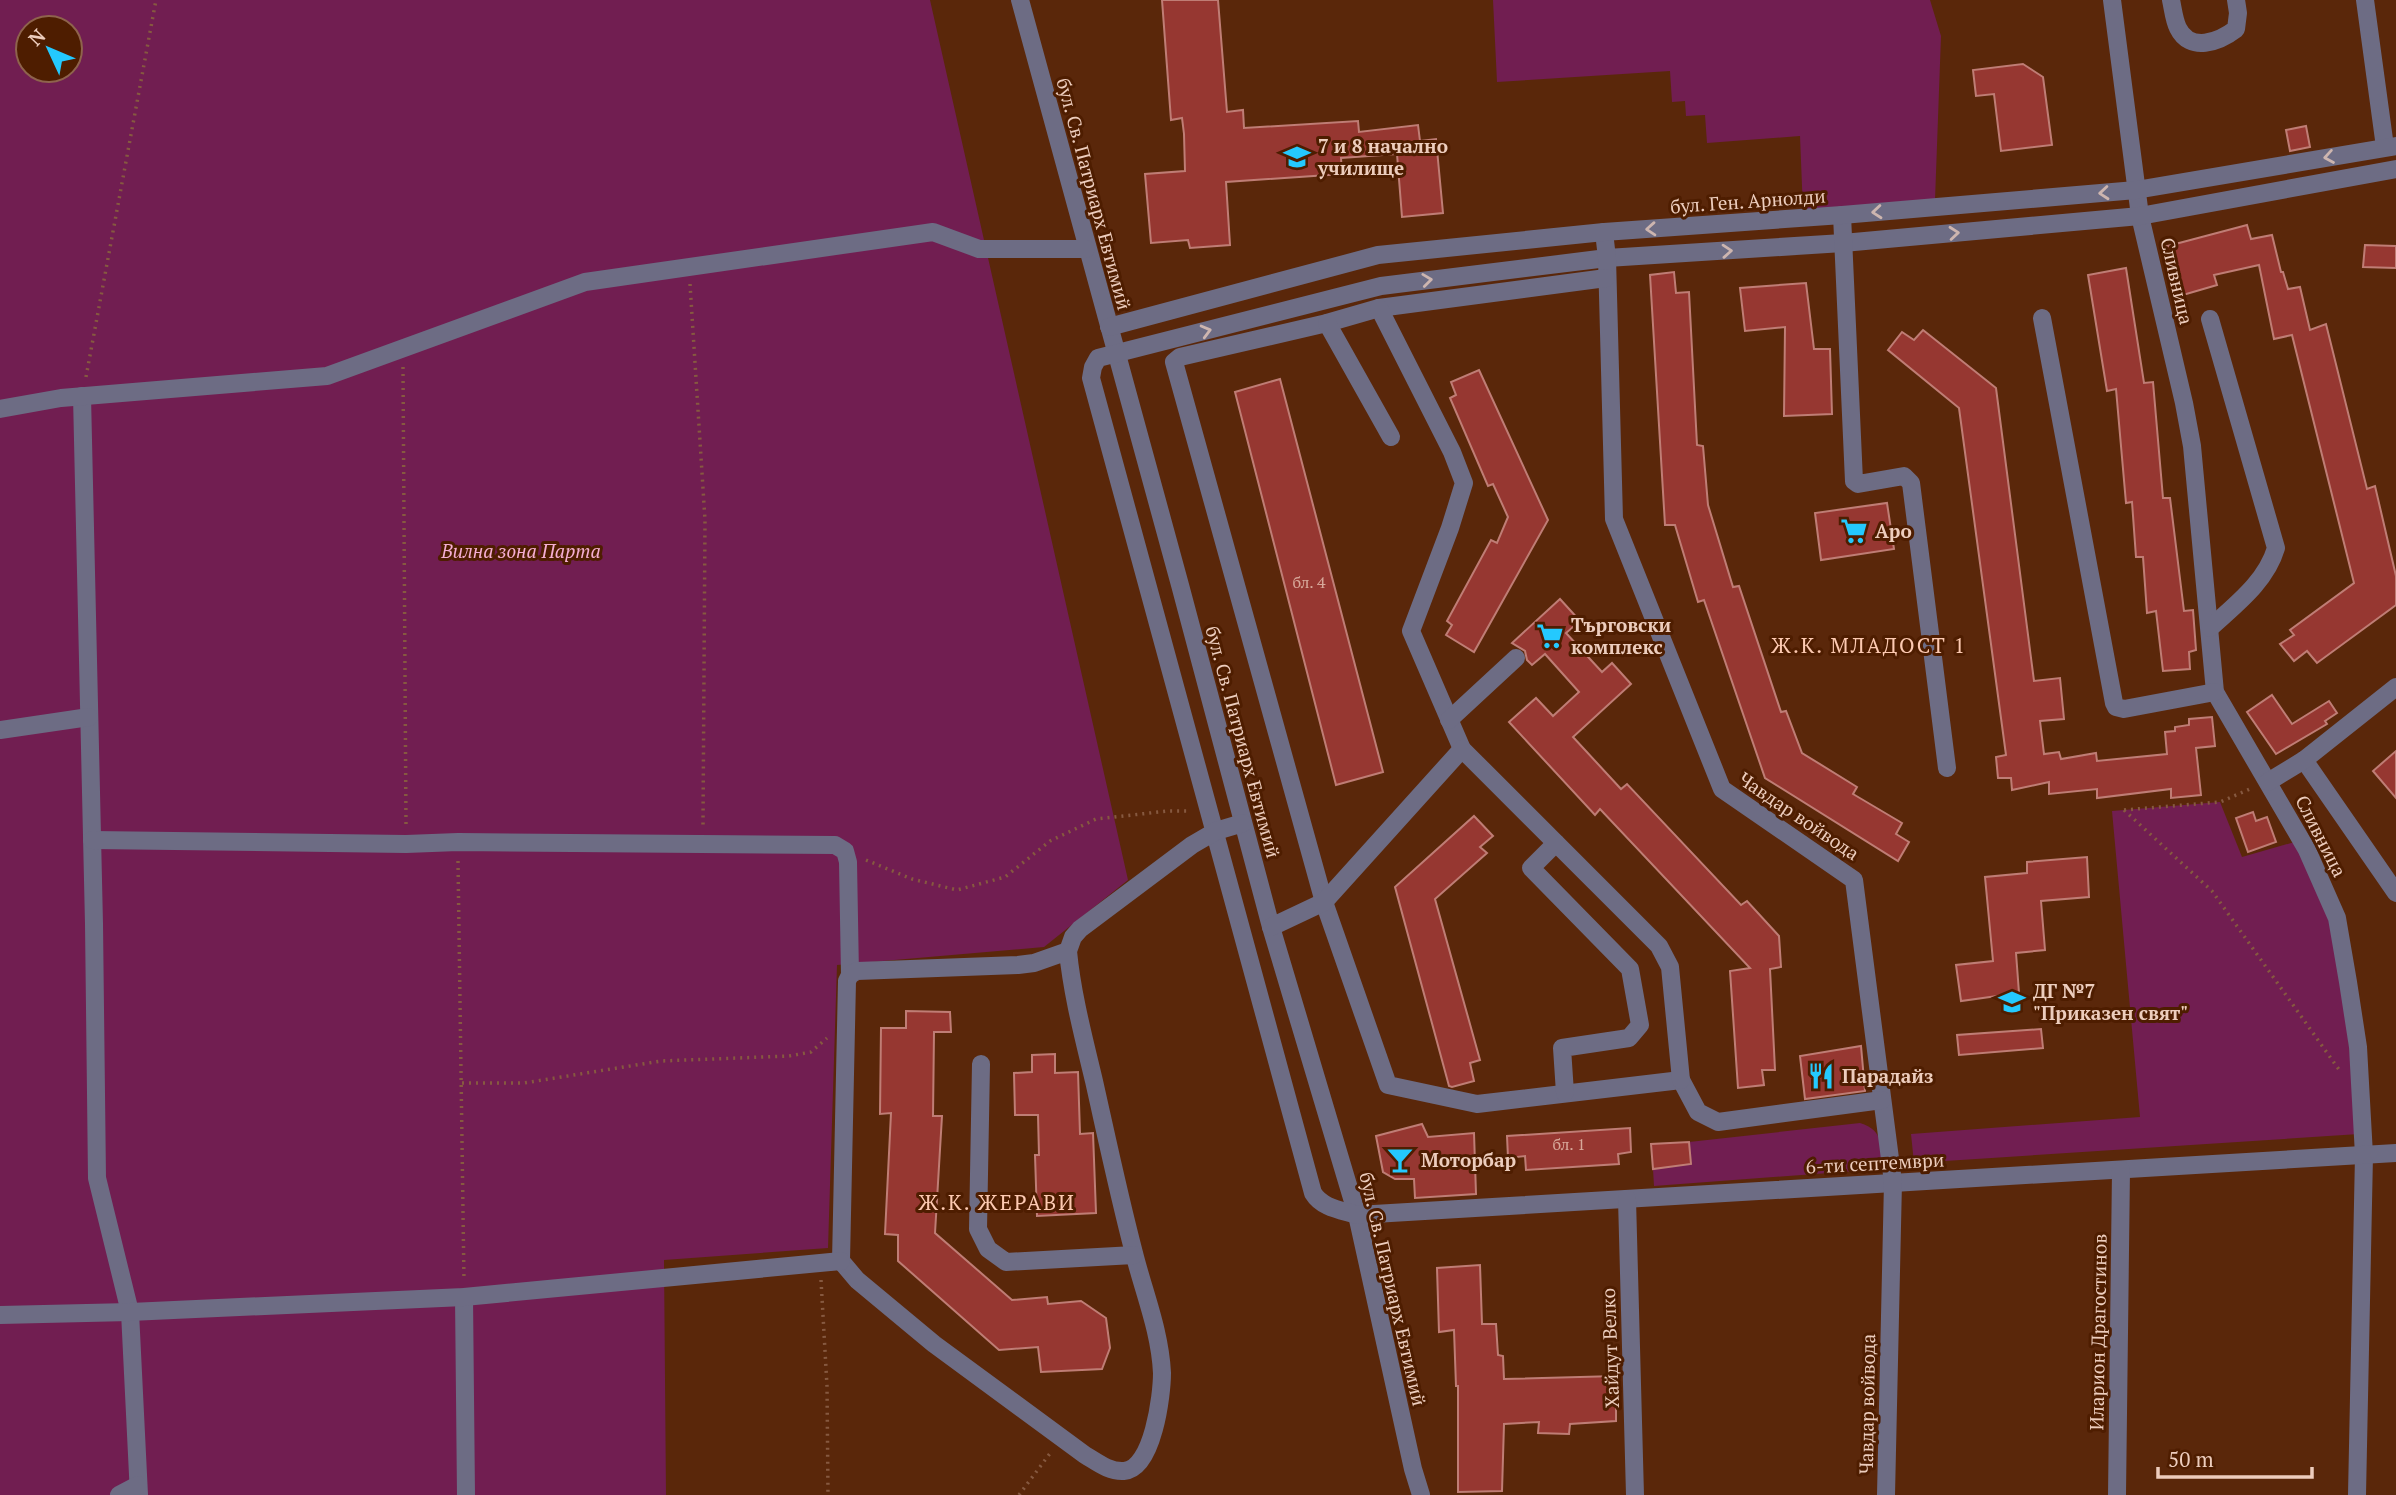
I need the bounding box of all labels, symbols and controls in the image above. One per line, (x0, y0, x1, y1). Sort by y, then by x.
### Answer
north arrow (14, 14, 84, 84)
text: N (22, 23, 51, 51)
street label: бул. Св. Патриарх Евтимий (1051, 75, 1138, 313)
place label: 7 и 8 начално училище (1317, 133, 1448, 180)
school or university icon: 7 и 8 начално училище (1282, 142, 1312, 172)
one-way arrow (2323, 149, 2335, 164)
street label: бул. Ген. Арнолди (1669, 183, 1826, 218)
one-way arrow (2098, 185, 2109, 200)
one-way arrow (1872, 204, 1883, 219)
one-way arrow (1645, 221, 1656, 236)
one-way arrow (1948, 226, 1959, 241)
street label: Сливница (2155, 235, 2200, 327)
one-way arrow (1722, 243, 1733, 258)
one-way arrow (1422, 273, 1433, 288)
one-way arrow (1200, 325, 1212, 339)
supermarket icon: Аро (1839, 516, 1869, 546)
place label: Аро (1875, 518, 1912, 543)
park label: Вилна зона Парта (440, 538, 601, 563)
house number: бл. 4 (1292, 571, 1326, 593)
place label: Търговски комплекс (1571, 612, 1672, 659)
supermarket icon: Търговски комплекс (1535, 621, 1565, 651)
street label: бул. Св. Патриарх Евтимий (1200, 623, 1287, 861)
district label: Ж.К. МЛАДОСТ 1 (1771, 631, 1967, 659)
street label: Чавдар войвода (1734, 766, 1865, 865)
street label: Сливница (2290, 791, 2353, 881)
place label: ДГ №7 "Приказен свят" (2033, 978, 2188, 1025)
school or university icon: ДГ №7 "Приказен свят" (1997, 987, 2027, 1017)
restaurant icon: Парадайз (1806, 1061, 1836, 1091)
place label: Парадайз (1842, 1063, 1933, 1088)
house number: бл. 1 (1552, 1133, 1586, 1155)
bar icon: Моторбар (1385, 1145, 1415, 1175)
street label: 6-ти септември (1805, 1146, 1945, 1179)
place label: Моторбар (1421, 1147, 1516, 1172)
street label: бул. Св. Патриарх Евтимий (1354, 1170, 1433, 1408)
district label: Ж.К. ЖЕРАВИ (918, 1188, 1076, 1216)
street label: Иларион Драгостинов (2083, 1233, 2112, 1431)
street label: Хайдут Велко (1595, 1288, 1624, 1408)
street label: Чавдар войвода (1853, 1333, 1880, 1474)
scale bar (2158, 1436, 2312, 1480)
text: 50 m (2168, 1445, 2214, 1473)

